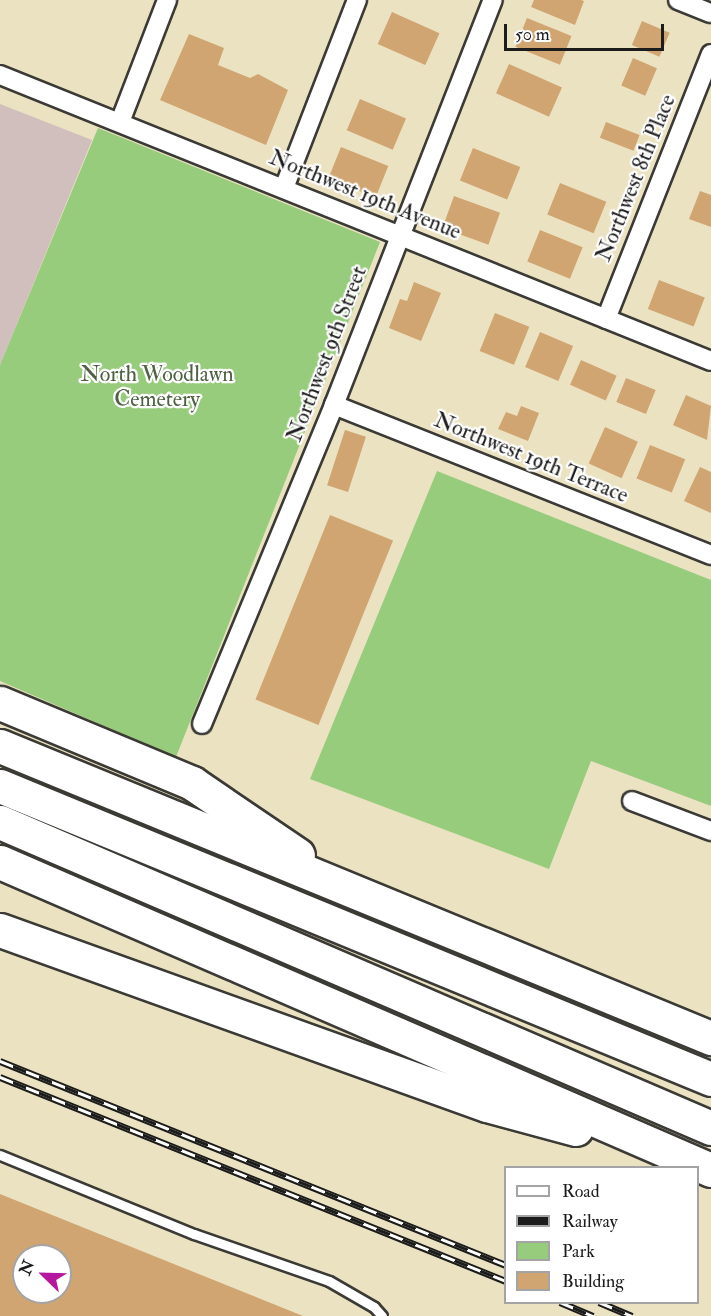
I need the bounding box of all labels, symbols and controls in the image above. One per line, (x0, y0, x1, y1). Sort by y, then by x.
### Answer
scale bar (507, 12, 668, 50)
text: 50 m (515, 23, 550, 46)
street label: Northwest 8th Place (591, 91, 681, 265)
street label: Northwest 19th Avenue (265, 144, 465, 246)
street label: Northwest 9th Street (281, 263, 373, 445)
park label: North Woodlawn Cemetery (80, 361, 234, 412)
street label: Northwest 19th Terrace (430, 407, 632, 509)
legend (504, 1166, 699, 1304)
text: Road (562, 1180, 600, 1203)
text: Railway (562, 1210, 618, 1233)
text: Park (562, 1240, 595, 1263)
north arrow (12, 1244, 72, 1304)
text: N (15, 1257, 39, 1278)
text: Building (562, 1270, 624, 1293)

